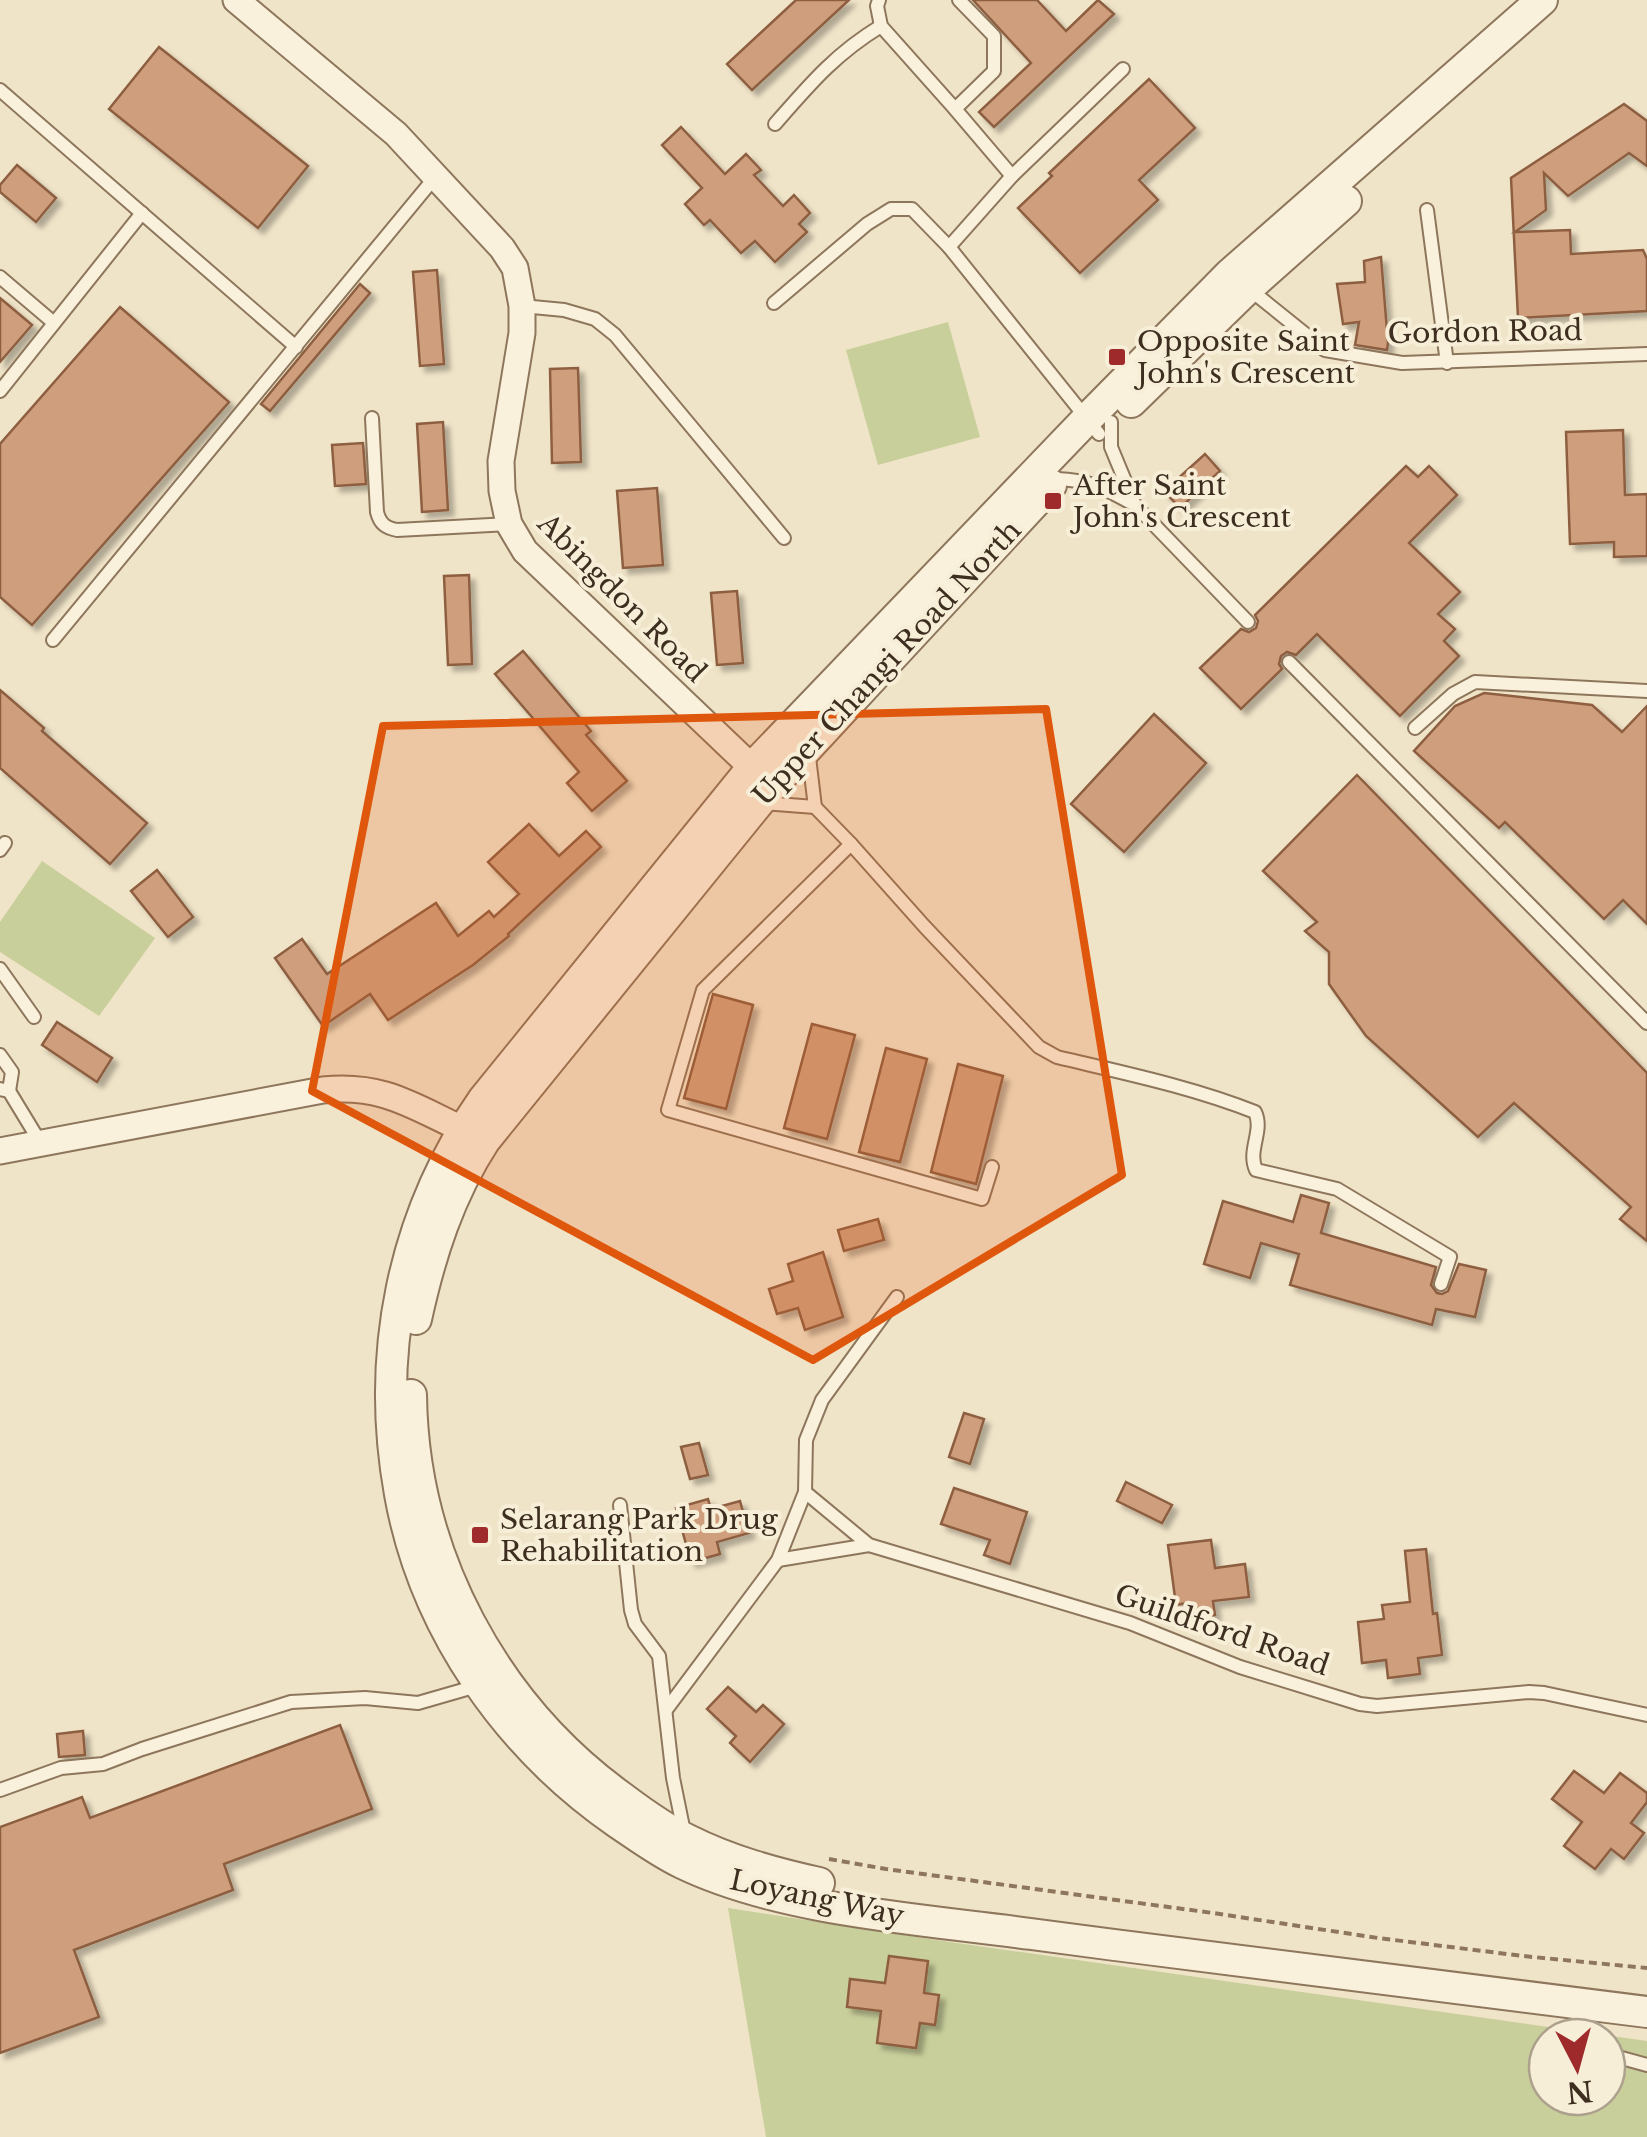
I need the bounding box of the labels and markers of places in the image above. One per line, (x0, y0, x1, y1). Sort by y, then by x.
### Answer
place label: Opposite Saint John's Crescent (1133, 324, 1356, 391)
marker: Opposite Saint John's Crescent (1106, 346, 1128, 368)
place label: After Saint John's Crescent (1069, 468, 1292, 535)
marker: After Saint John's Crescent (1042, 490, 1064, 512)
place label: Selarang Park Drug Rehabilitation (500, 1502, 779, 1569)
marker: Selarang Park Drug Rehabilitation (469, 1524, 491, 1546)

